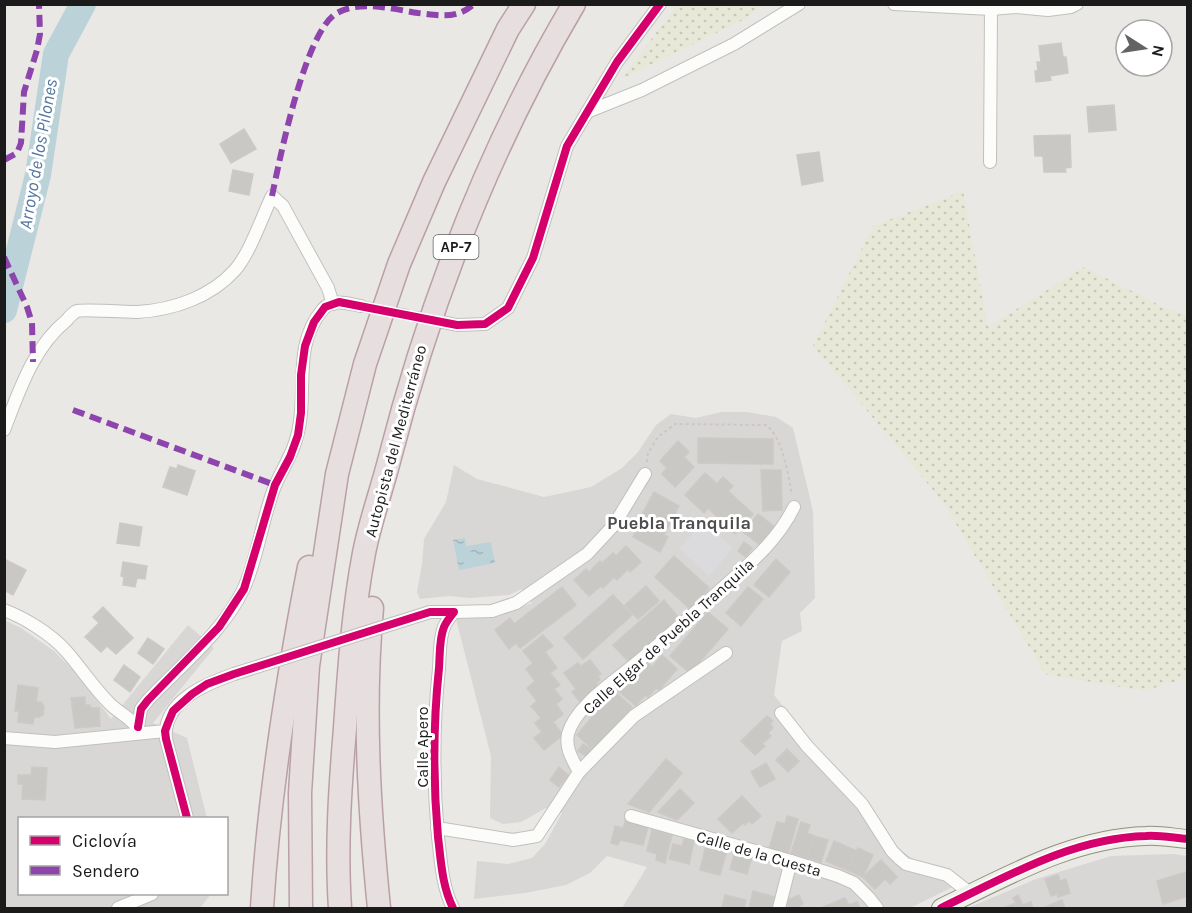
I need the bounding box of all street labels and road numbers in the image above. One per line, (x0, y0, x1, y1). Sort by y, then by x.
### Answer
road number: AP-7 (434, 235, 478, 259)
street label: Autopista del Mediterráneo (361, 343, 430, 539)
street label: Calle Elgar de Puebla Tranquila (579, 555, 758, 718)
street label: Calle Apero (413, 707, 432, 787)
street label: Calle de la Cuesta (694, 827, 824, 880)

